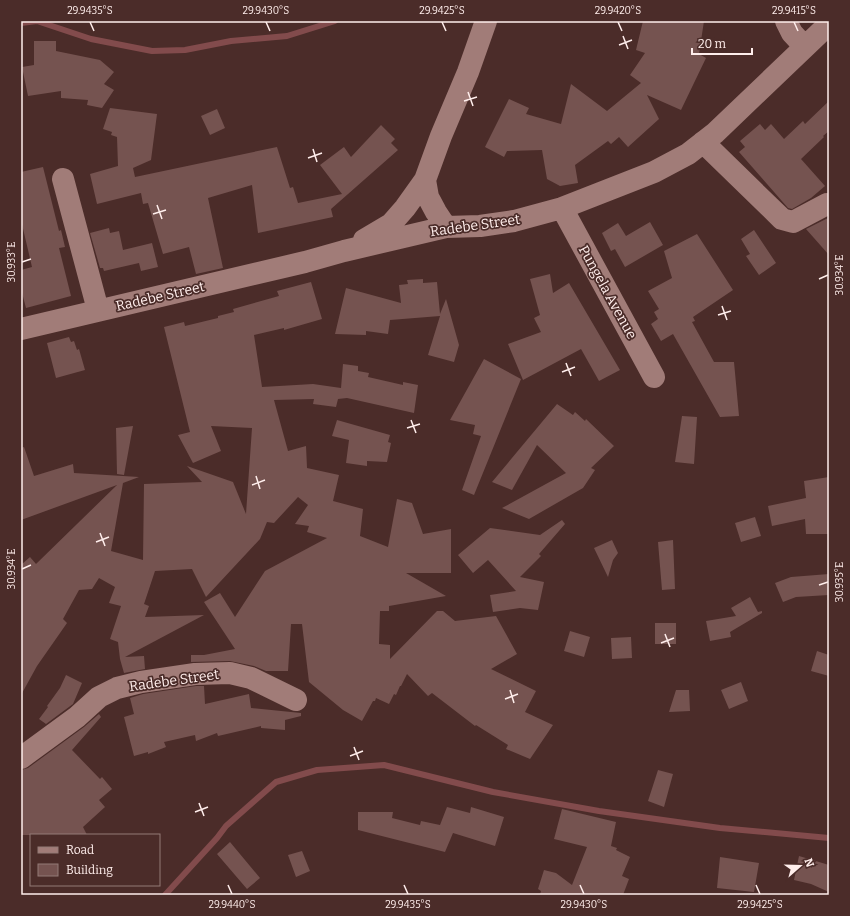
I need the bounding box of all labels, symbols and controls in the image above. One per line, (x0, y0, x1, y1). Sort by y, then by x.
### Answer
text: 29.9435°S (67, 5, 113, 17)
text: 29.9430°S (243, 5, 289, 17)
text: 29.9425°S (419, 5, 465, 17)
text: 29.9420°S (595, 5, 641, 17)
text: 29.9415°S (772, 5, 816, 17)
scale bar (692, 30, 752, 56)
text: 20 m (698, 37, 727, 51)
street label: Radebe Street (429, 211, 521, 240)
text: 30.933°E (6, 242, 18, 282)
street label: Pungela Avenue (575, 242, 640, 342)
text: 30.934°E (834, 255, 846, 295)
street label: Radebe Street (114, 278, 206, 315)
text: 30.934°E (6, 549, 18, 589)
text: 30.935°E (834, 562, 846, 602)
street label: Radebe Street (128, 666, 220, 695)
legend (30, 834, 160, 886)
text: Road (66, 843, 94, 857)
north arrow (780, 846, 820, 886)
text: N (801, 857, 817, 869)
text: Building (66, 863, 113, 877)
text: 29.9440°S (209, 899, 255, 911)
text: 29.9435°S (385, 899, 431, 911)
text: 29.9430°S (561, 899, 607, 911)
text: 29.9425°S (737, 899, 783, 911)

